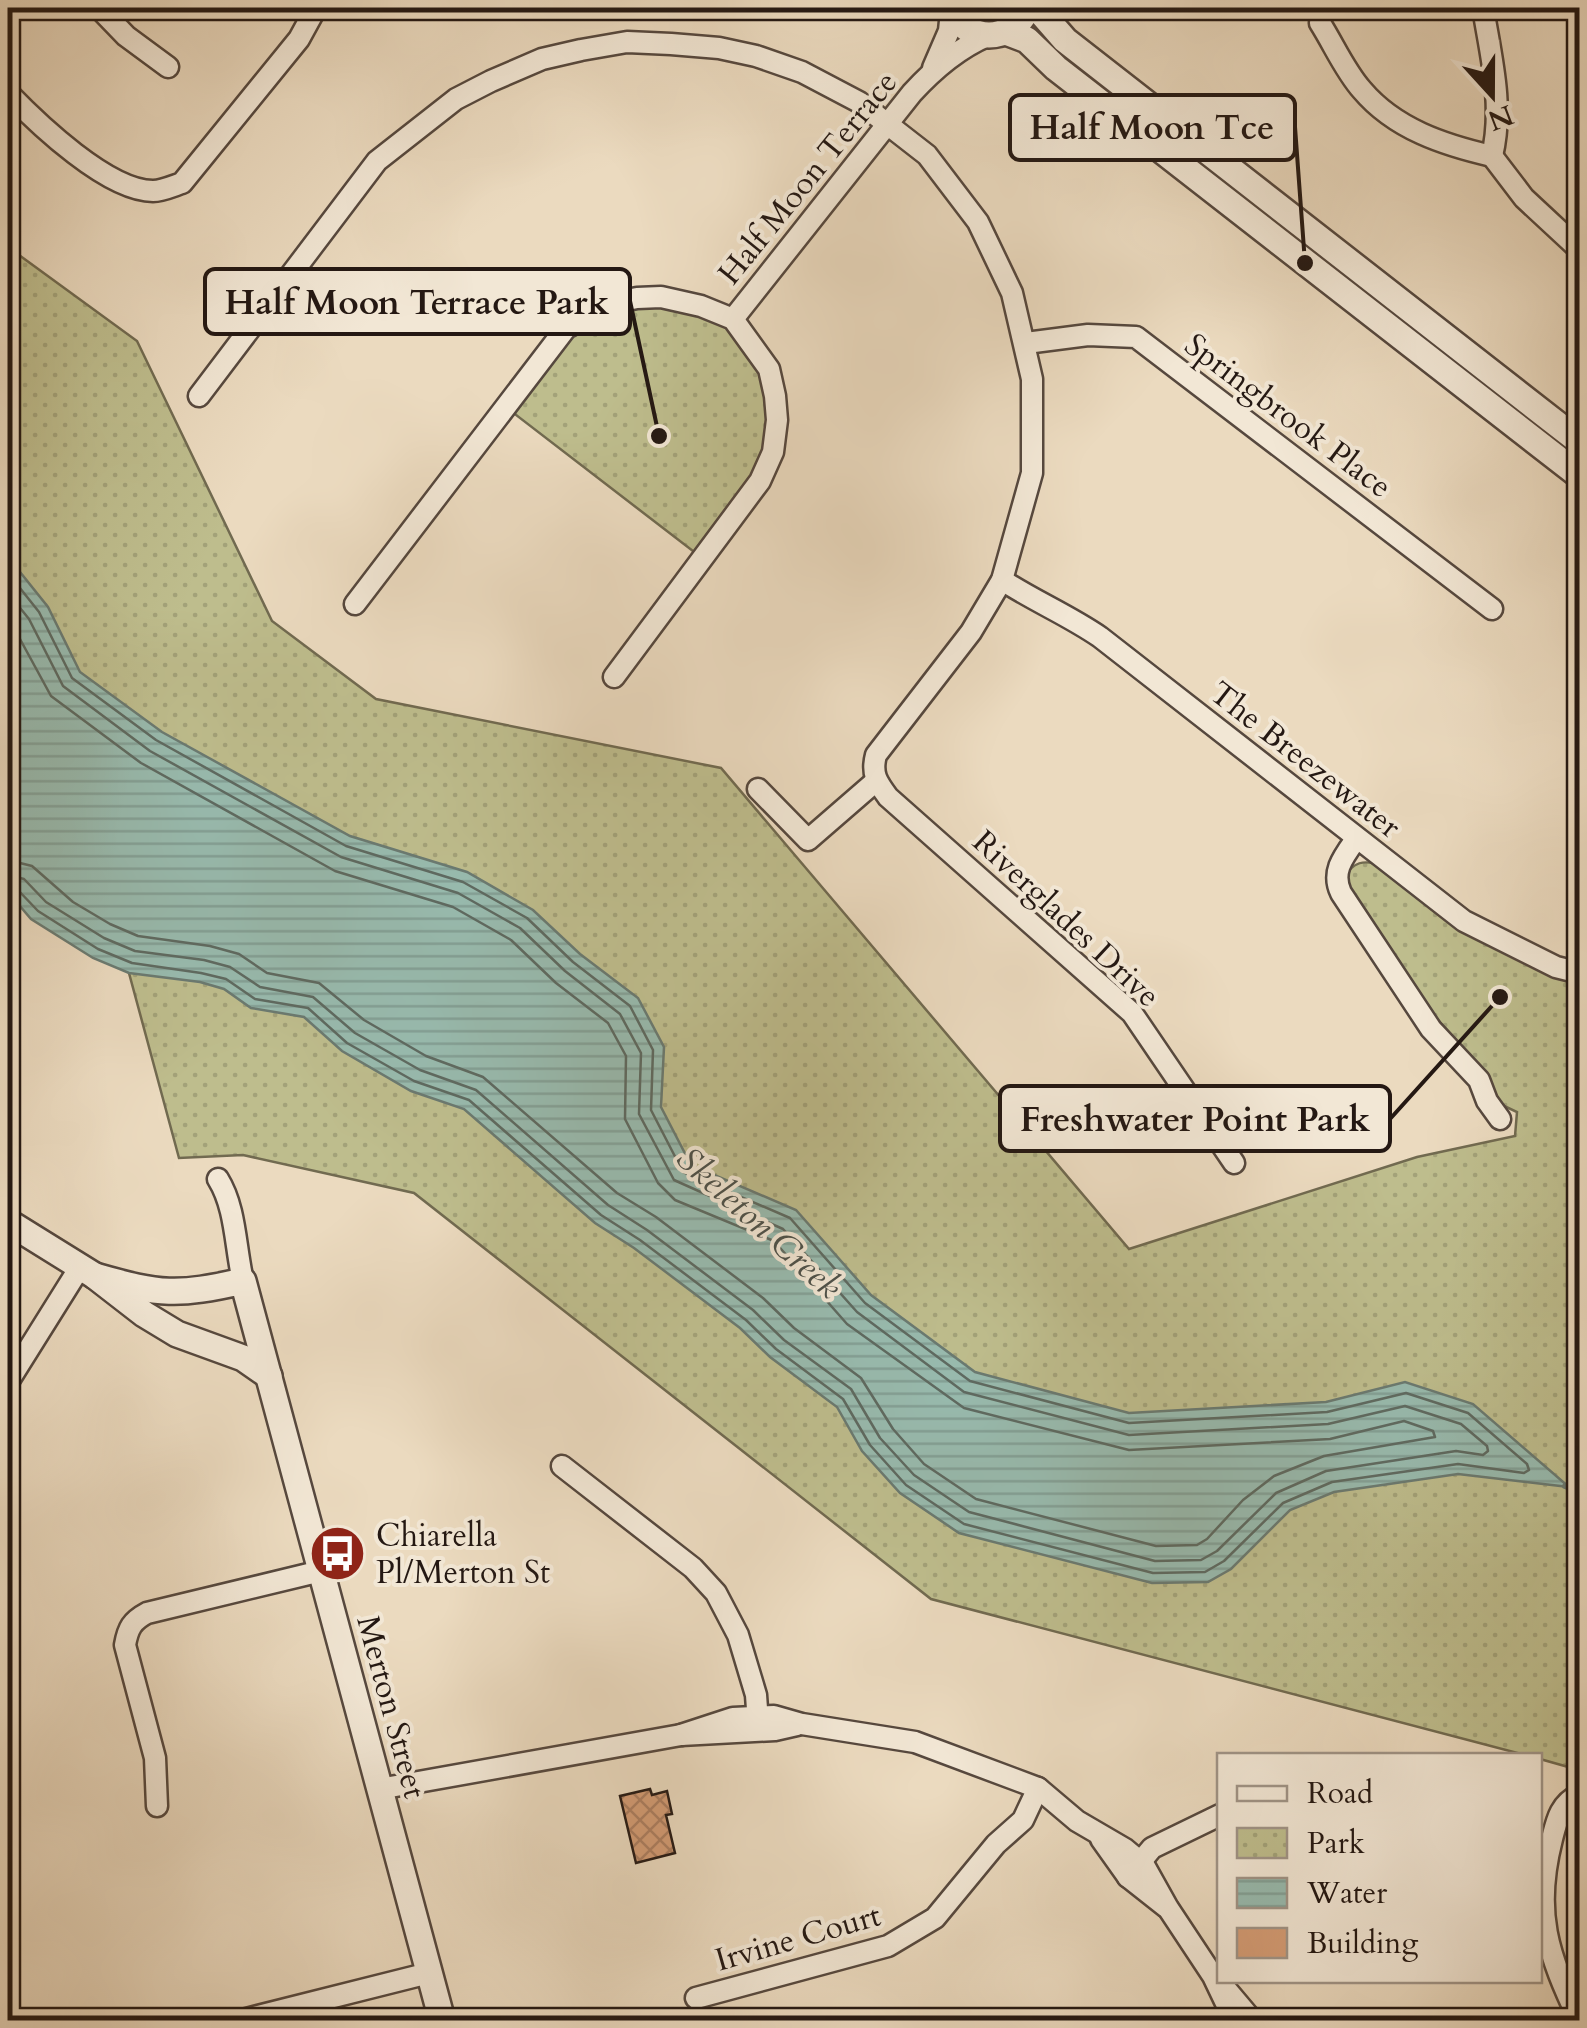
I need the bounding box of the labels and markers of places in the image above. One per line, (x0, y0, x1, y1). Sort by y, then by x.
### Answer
callout: Half Moon Tce (1010, 95, 1295, 160)
callout: Half Moon Terrace Park (205, 269, 630, 334)
callout: Freshwater Point Park (1000, 1086, 1390, 1151)
place label: Chiarella Pl/Merton St (376, 1514, 550, 1595)
bus stop icon: Chiarella Pl/Merton St (307, 1524, 367, 1584)

